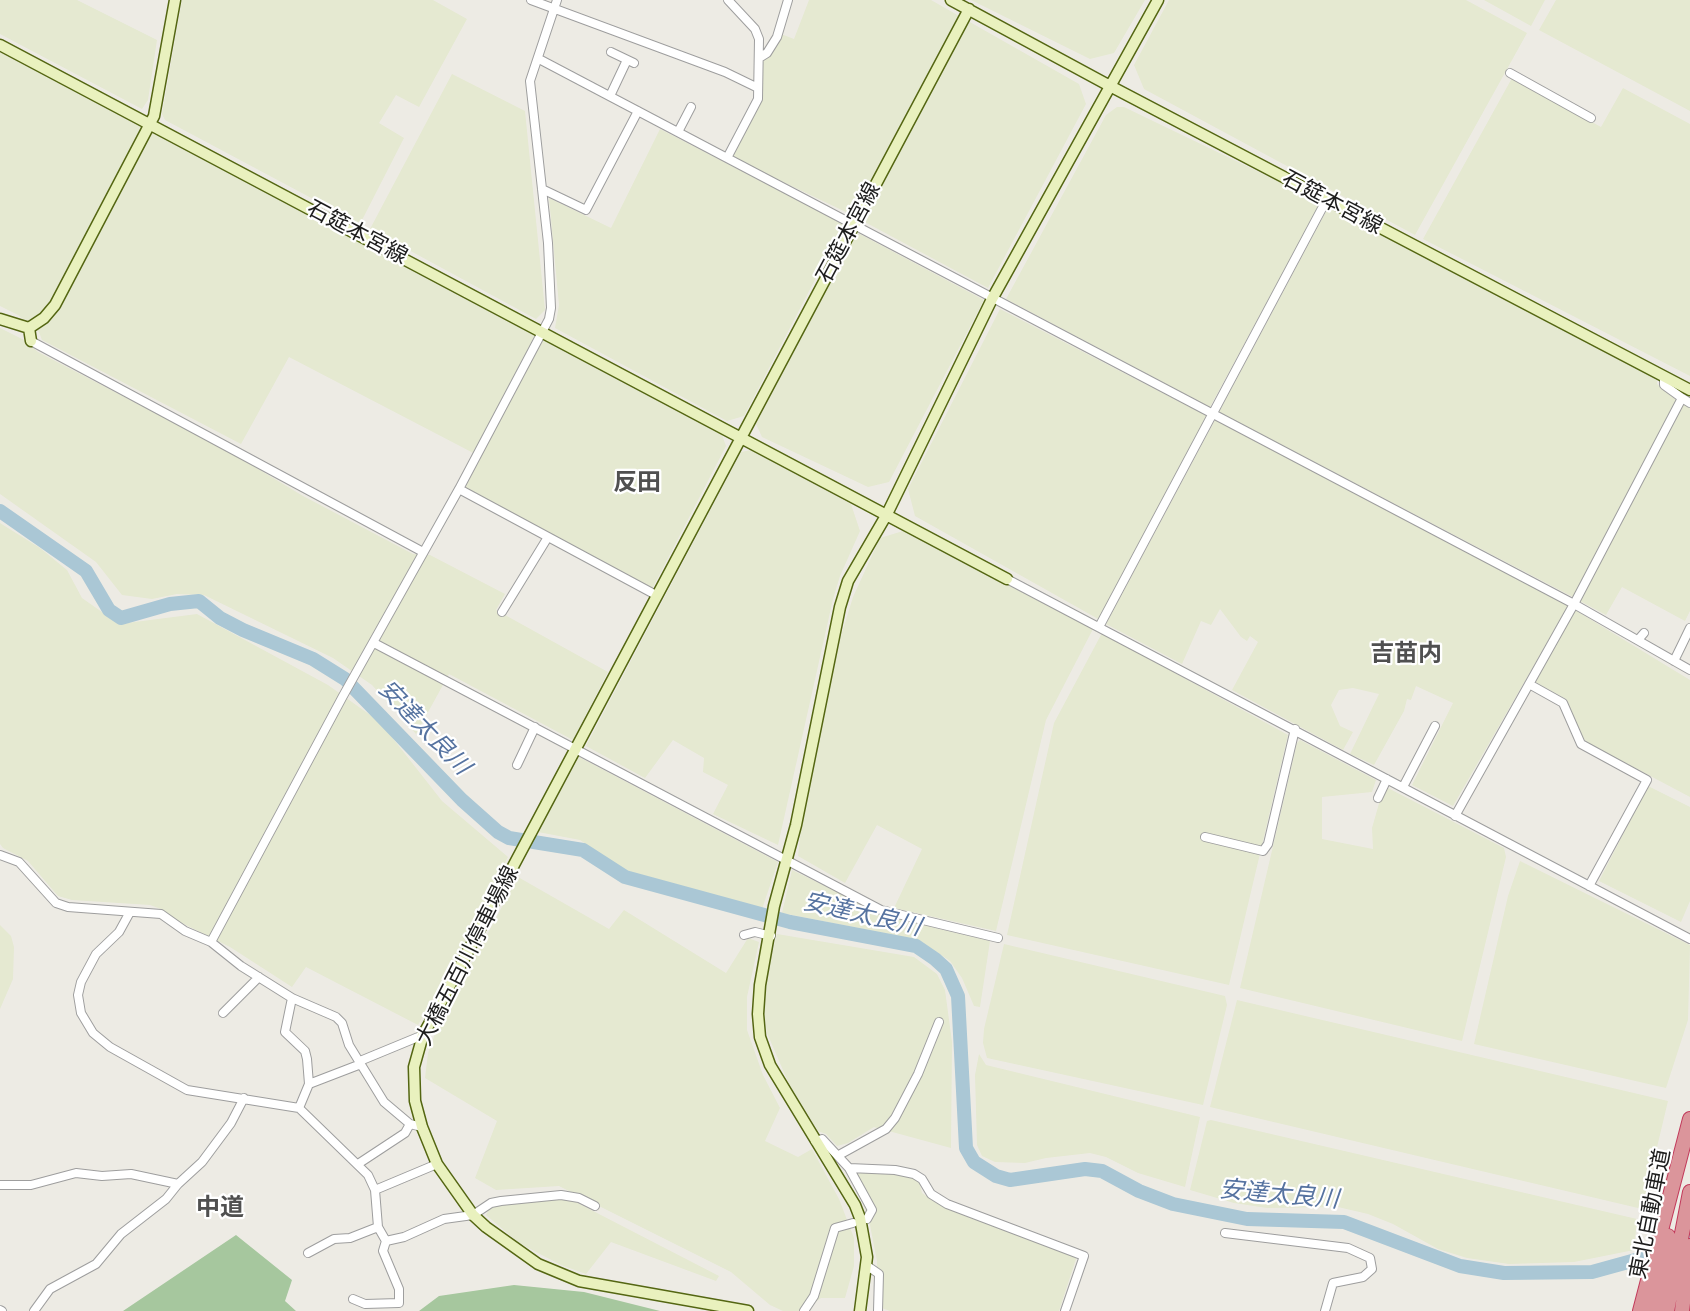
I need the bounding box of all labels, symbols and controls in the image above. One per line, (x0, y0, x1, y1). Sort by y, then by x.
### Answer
street label: 石筵本宮線 (1277, 166, 1387, 240)
street label: 石筵本宮線 (812, 178, 886, 288)
street label: 石筵本宮線 (302, 196, 412, 270)
district label: 反田 (613, 469, 661, 497)
district label: 吉苗内 (1370, 640, 1442, 668)
water label: 安達太良川 (372, 675, 476, 781)
street label: 大橋五百川停車場線 (411, 862, 525, 1050)
water label: 安達太良川 (800, 887, 924, 943)
street label: 東北自動車道 (1625, 1147, 1677, 1281)
water label: 安達太良川 (1218, 1175, 1340, 1215)
district label: 中道 (196, 1194, 244, 1222)

